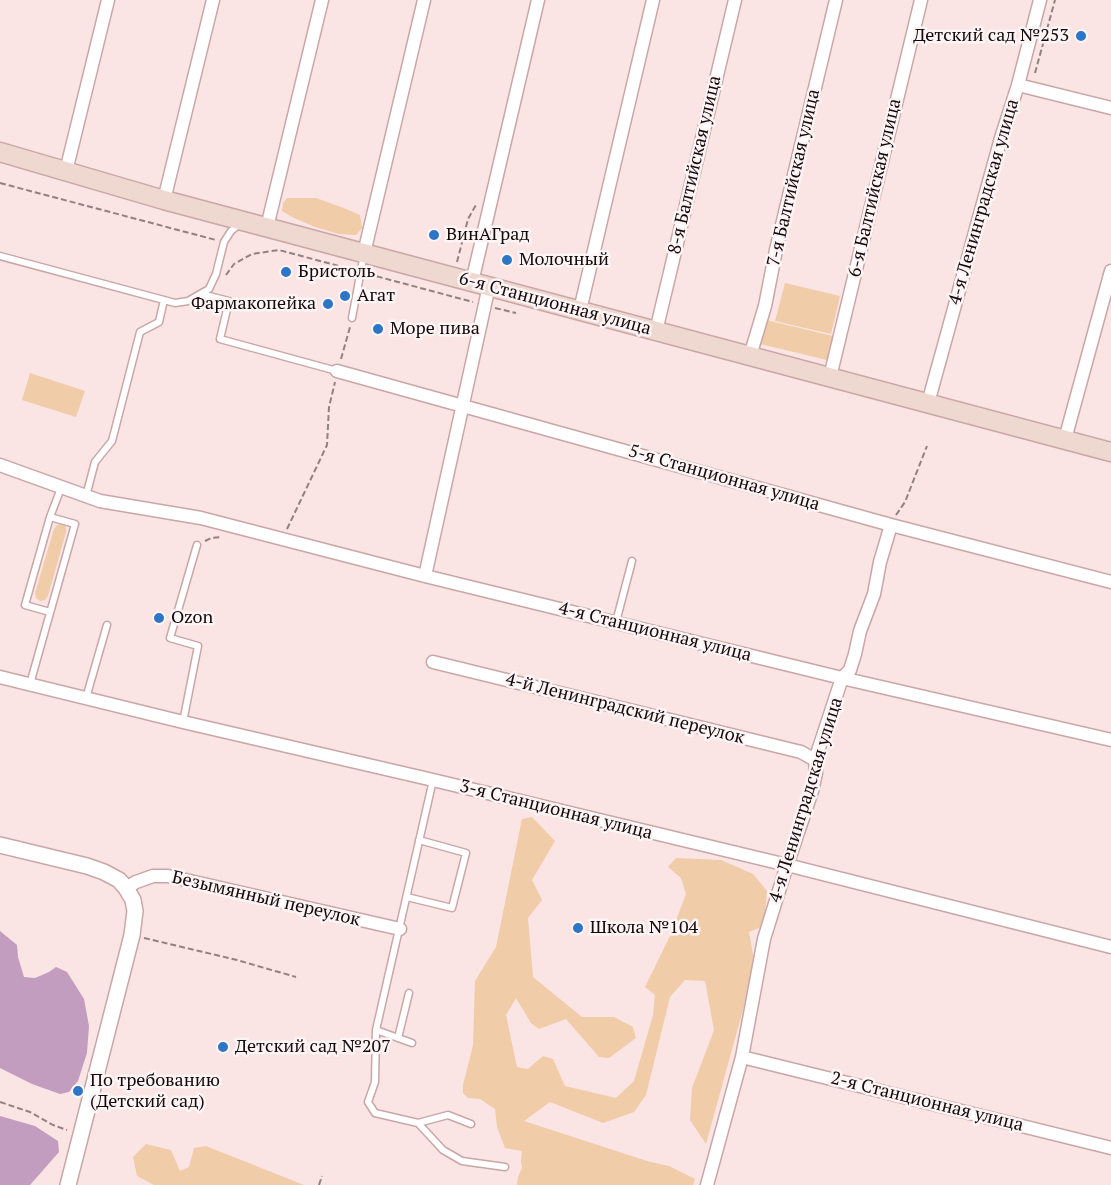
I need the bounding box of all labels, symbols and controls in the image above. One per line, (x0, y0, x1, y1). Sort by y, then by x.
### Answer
place label: Детский сад №253 (913, 25, 1069, 47)
marker: Детский сад №253 (1074, 29, 1088, 43)
street label: 8-я Балтийская улица (664, 74, 726, 256)
street label: 7-я Балтийская улица (763, 87, 825, 269)
street label: 6-я Балтийская улица (844, 97, 906, 279)
street label: 4-я Ленинградская улица (944, 97, 1024, 307)
place label: ВинАГрад (446, 224, 530, 246)
marker: ВинАГрад (427, 228, 441, 242)
place label: Молочный (519, 249, 609, 271)
marker: Молочный (500, 253, 514, 267)
place label: Бристоль (298, 261, 375, 283)
marker: Бристоль (279, 265, 293, 279)
street label: 6-я Станционная улица (457, 268, 653, 340)
place label: Агат (357, 285, 395, 307)
marker: Агат (338, 289, 352, 303)
place label: Фармакопейка (191, 293, 316, 315)
marker: Фармакопейка (321, 297, 335, 311)
place label: Море пива (390, 318, 480, 340)
marker: Море пива (371, 322, 385, 336)
street label: 5-я Станционная улица (626, 440, 822, 516)
street label: 4-я Станционная улица (556, 598, 754, 666)
place label: Ozon (171, 607, 213, 629)
marker: Ozon (152, 611, 166, 625)
street label: 4-й Ленинградский переулок (503, 669, 747, 749)
street label: 4-я Ленинградская улица (765, 695, 847, 905)
street label: 3-я Станционная улица (457, 776, 655, 844)
street label: Безымянный переулок (170, 867, 362, 931)
place label: Школа №104 (590, 917, 698, 939)
marker: Школа №104 (571, 921, 585, 935)
place label: Детский сад №207 (235, 1036, 391, 1058)
marker: Детский сад №207 (216, 1040, 230, 1054)
street label: 2-я Станционная улица (828, 1068, 1026, 1136)
place label: По требованию (Детский сад) (90, 1070, 220, 1112)
marker: По требованию (Детский сад) (71, 1084, 85, 1098)

